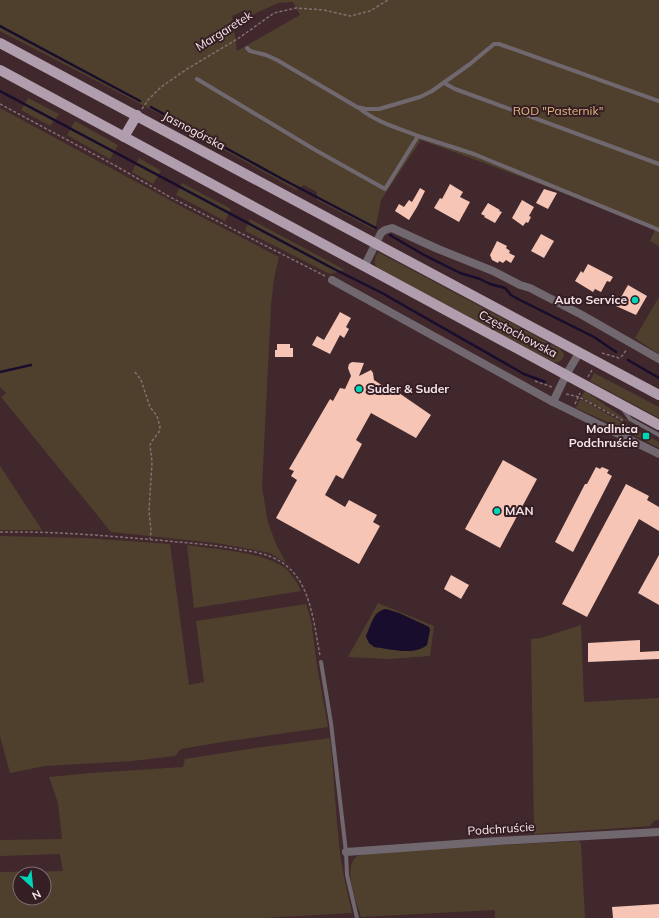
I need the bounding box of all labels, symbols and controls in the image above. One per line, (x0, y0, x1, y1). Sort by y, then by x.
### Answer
street label: Margaretek (193, 7, 255, 54)
park label: ROD "Pasternik" (513, 103, 603, 118)
street label: Jasnogórska (160, 108, 228, 153)
place label: Auto Service (554, 292, 627, 307)
marker: Auto Service (630, 295, 640, 305)
street label: Częstochowska (476, 307, 560, 361)
place label: Suder & Suder (367, 381, 449, 396)
marker: Suder & Suder (354, 384, 364, 394)
place label: Modlnica Podchruście (569, 421, 638, 450)
marker: Modlnica Podchruście (641, 431, 651, 441)
place label: MAN (505, 503, 534, 518)
marker: MAN (492, 506, 502, 516)
street label: Podchruście (467, 819, 535, 838)
north arrow (12, 866, 52, 906)
text: N (30, 887, 43, 903)

